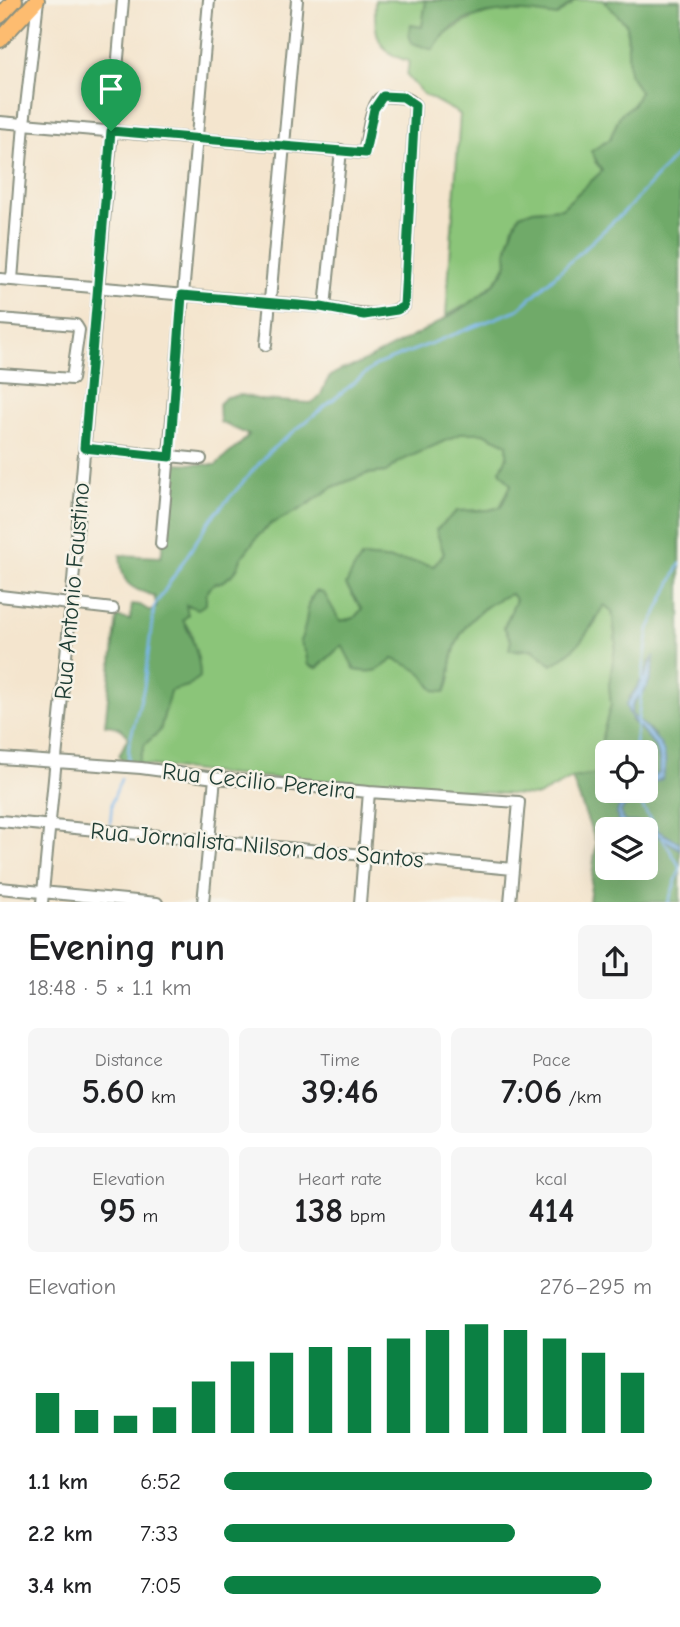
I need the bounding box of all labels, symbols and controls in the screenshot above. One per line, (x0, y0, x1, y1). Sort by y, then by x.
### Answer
pin (81, 59, 141, 131)
icon: arrive (92, 70, 130, 108)
street label: Rua Antonio Faustino (49, 481, 95, 701)
map controls (595, 740, 658, 880)
button: locate (595, 740, 658, 803)
street label: Rua Cecilio Pereira (161, 757, 357, 805)
street label: Rua Jornalista Nilson dos Santos (89, 816, 425, 874)
button: layers (595, 817, 658, 880)
button: share (578, 925, 652, 999)
text: Evening run (28, 926, 225, 970)
text: 18:48 · 5 × 1.1 km (28, 974, 192, 1001)
text: Distance (95, 1049, 163, 1071)
text: Time (320, 1049, 360, 1071)
text: Pace (532, 1049, 570, 1071)
text: 5.60 (81, 1071, 145, 1112)
text: 39:46 (301, 1071, 379, 1112)
text: 7:06 (501, 1071, 562, 1112)
text: km (145, 1086, 176, 1108)
text: /km (562, 1086, 602, 1108)
text: Elevation (92, 1168, 165, 1190)
text: Heart rate (298, 1168, 382, 1190)
text: kcal (535, 1168, 567, 1190)
text: 95 (99, 1190, 136, 1231)
text: 138 (294, 1190, 343, 1231)
text: 414 (528, 1190, 574, 1231)
text: m (136, 1205, 158, 1227)
text: bpm (343, 1205, 386, 1227)
text: Elevation (28, 1273, 116, 1300)
text: 276–295 m (540, 1273, 652, 1300)
text: 1.1 km (28, 1468, 88, 1495)
text: 6:52 (140, 1468, 181, 1495)
text: 2.2 km (28, 1520, 93, 1547)
text: 7:33 (140, 1520, 178, 1547)
text: 3.4 km (28, 1572, 92, 1599)
text: 7:05 (140, 1572, 182, 1599)

